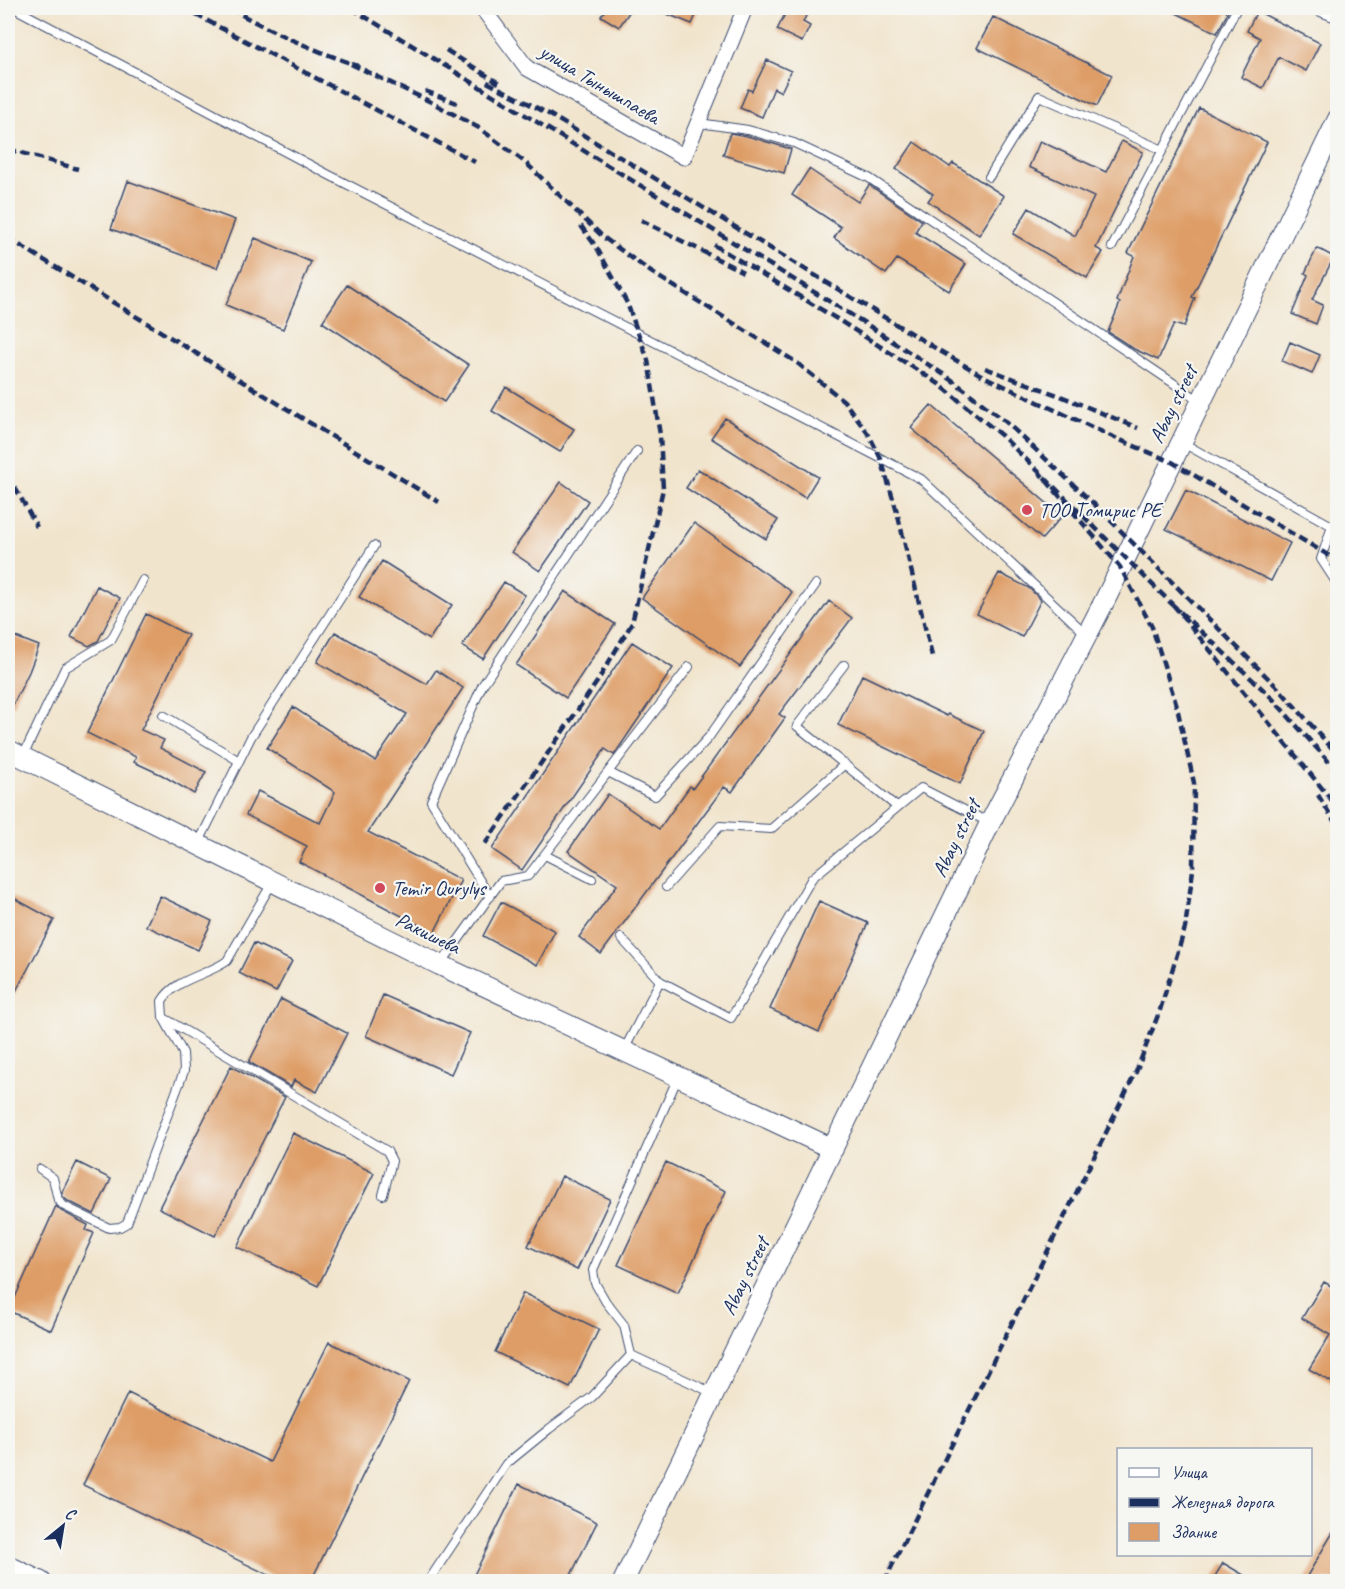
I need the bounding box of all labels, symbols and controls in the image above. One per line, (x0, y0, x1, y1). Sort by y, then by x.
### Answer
street label: улица Тынышпаева (534, 37, 667, 131)
street label: Abay street (1143, 358, 1204, 447)
place label: ТОО Томирис РЕ (1039, 497, 1164, 523)
marker: ТОО Томирис РЕ (1020, 503, 1034, 517)
street label: Abay street (926, 792, 987, 881)
place label: Temir Qurylys (392, 875, 487, 901)
marker: Temir Qurylys (373, 881, 387, 895)
street label: Ракишева (391, 906, 466, 961)
street label: Abay street (715, 1230, 776, 1319)
legend (1117, 1448, 1312, 1556)
text: Улица (1171, 1461, 1208, 1483)
text: Железная дорога (1171, 1491, 1275, 1514)
north arrow (33, 1496, 93, 1556)
text: С (62, 1503, 80, 1526)
text: Здание (1171, 1521, 1217, 1543)

